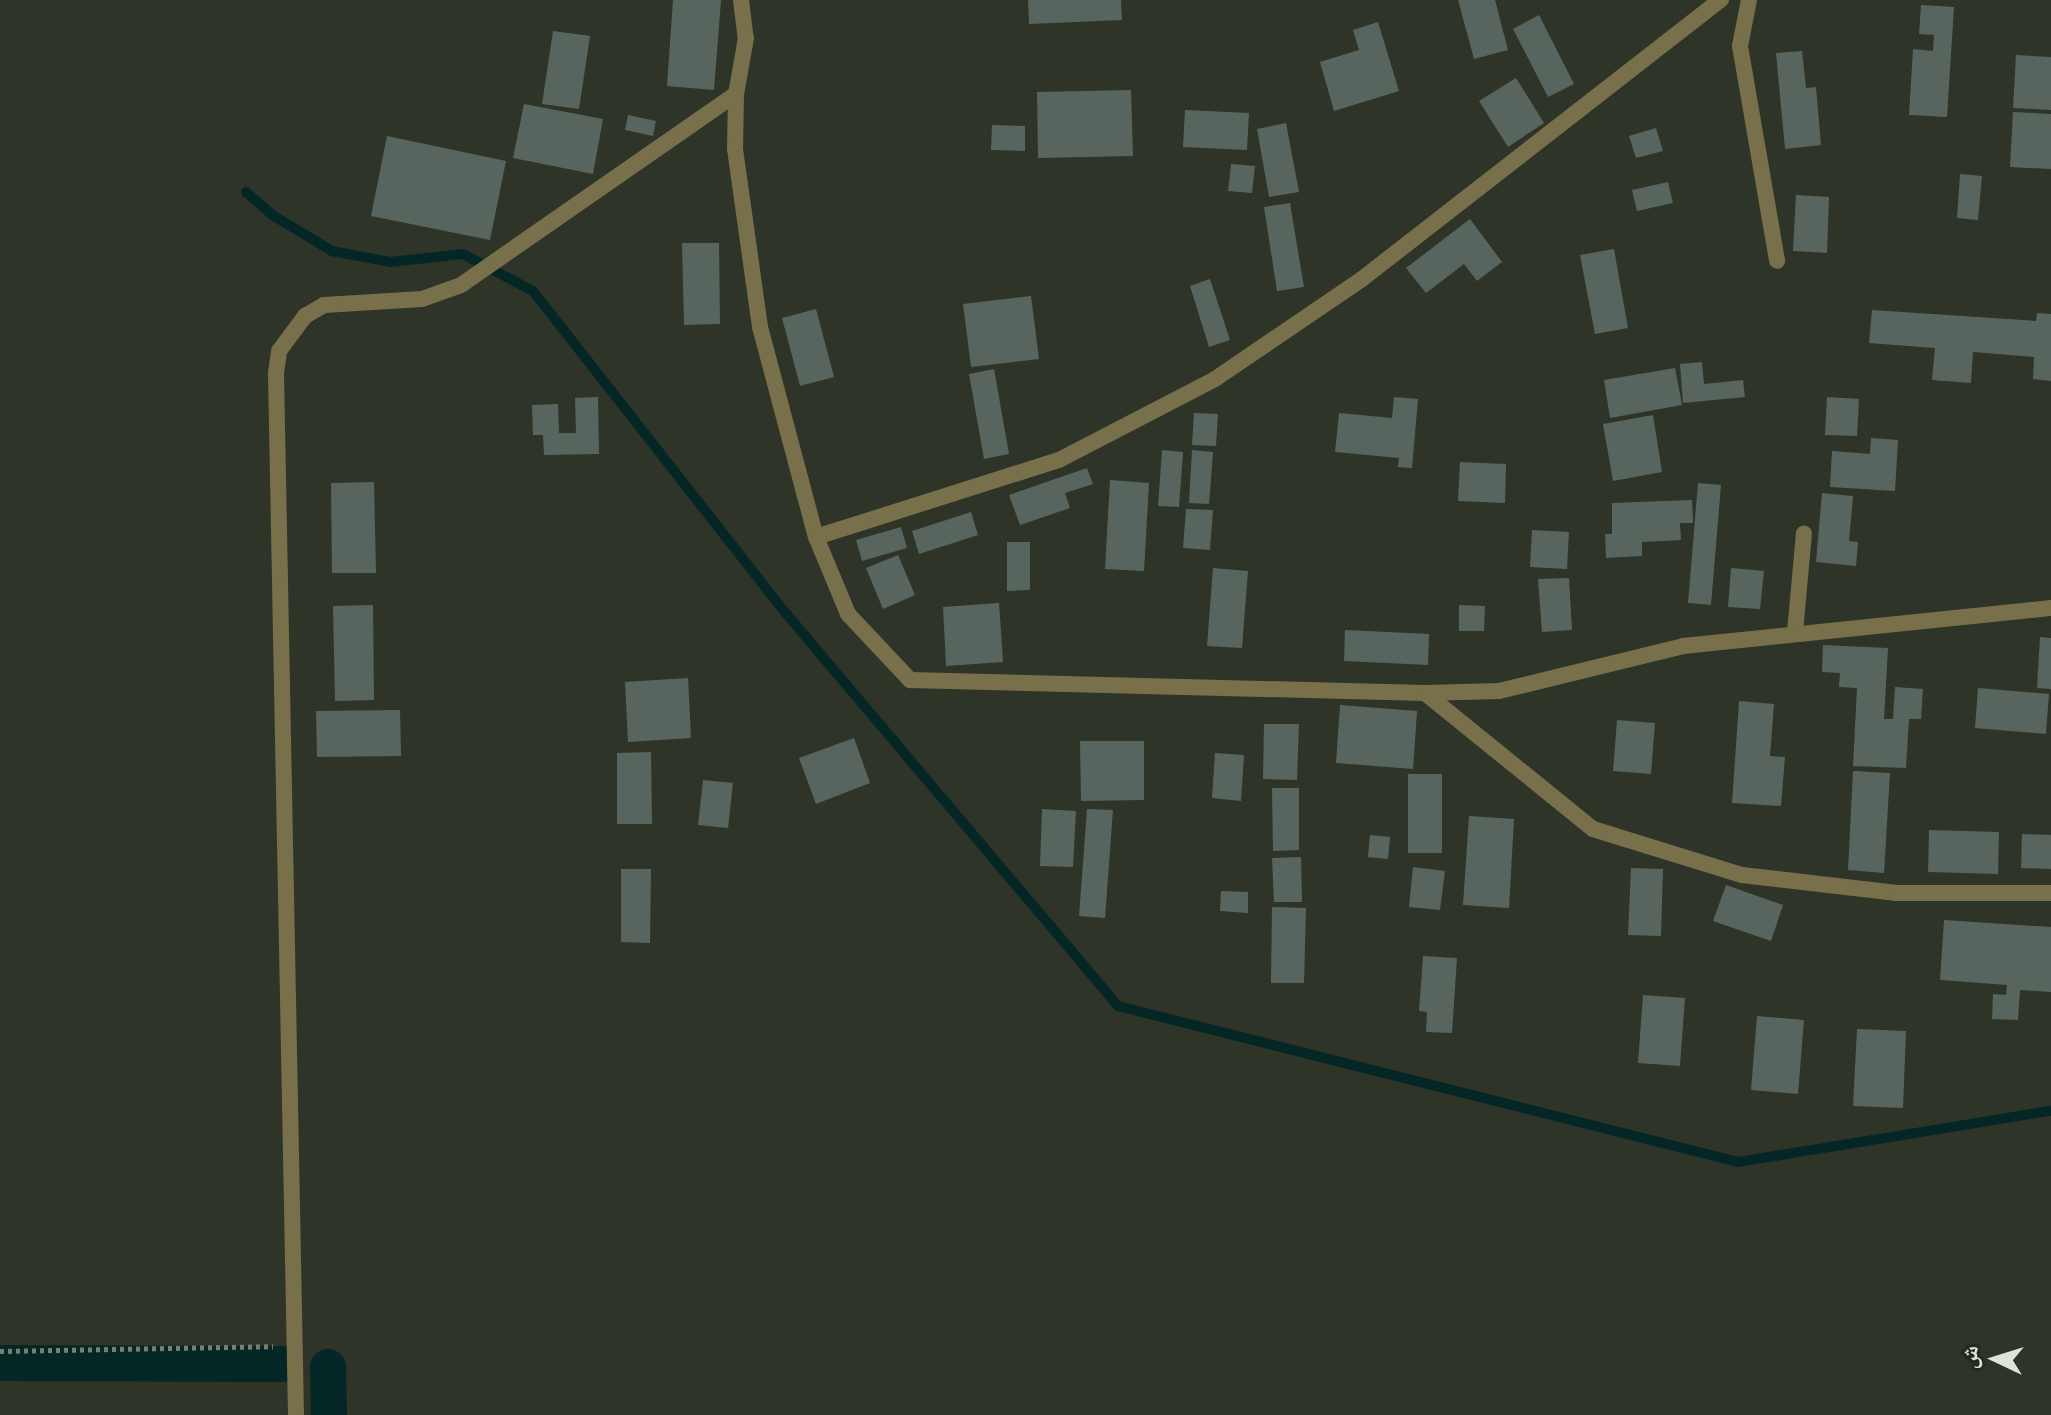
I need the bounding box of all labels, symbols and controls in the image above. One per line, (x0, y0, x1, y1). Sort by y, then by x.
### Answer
north arrow (1955, 1319, 2035, 1399)
text: ش (1953, 1344, 1988, 1370)

